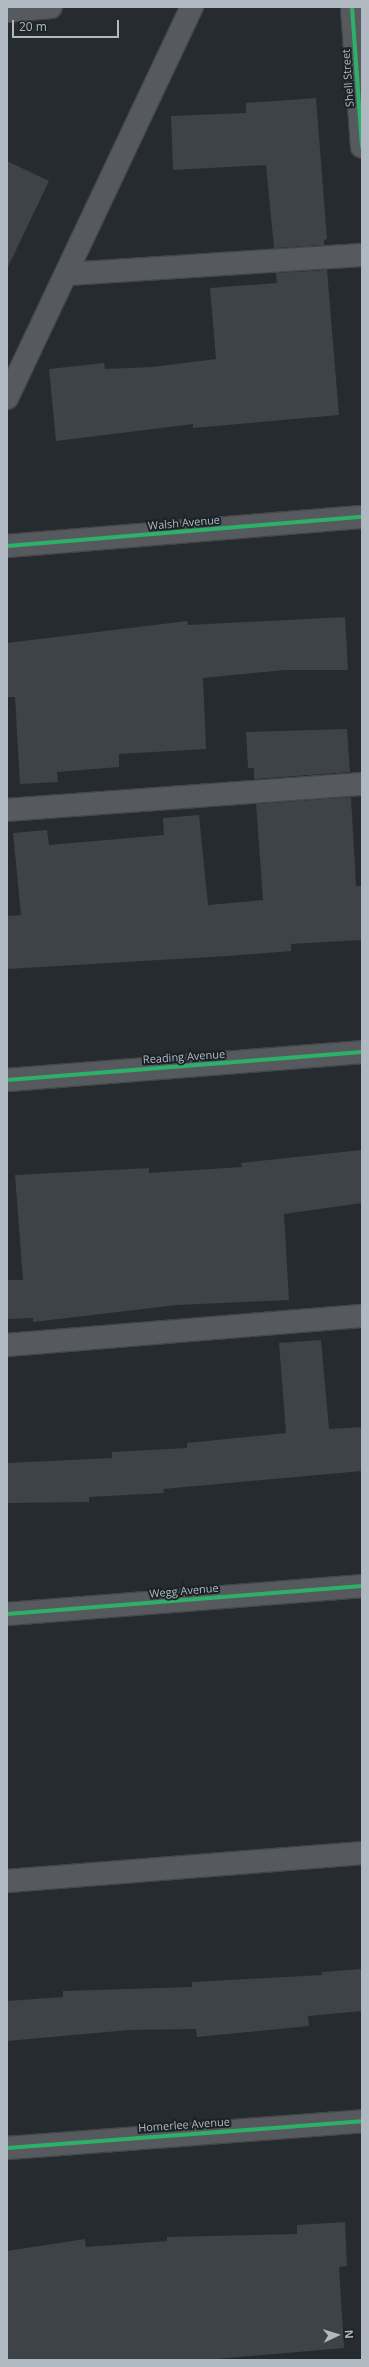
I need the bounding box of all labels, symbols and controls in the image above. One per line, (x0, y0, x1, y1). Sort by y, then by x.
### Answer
scale bar (14, 12, 121, 38)
text: 20 m (19, 18, 47, 35)
street label: Shell Street (339, 49, 357, 107)
street label: Walsh Avenue (147, 513, 221, 533)
street label: Reading Avenue (142, 1048, 226, 1066)
street label: Wegg Avenue (149, 1581, 219, 1601)
street label: Homerlee Avenue (138, 2115, 230, 2135)
north arrow (317, 2315, 357, 2355)
text: N (342, 2329, 357, 2339)

